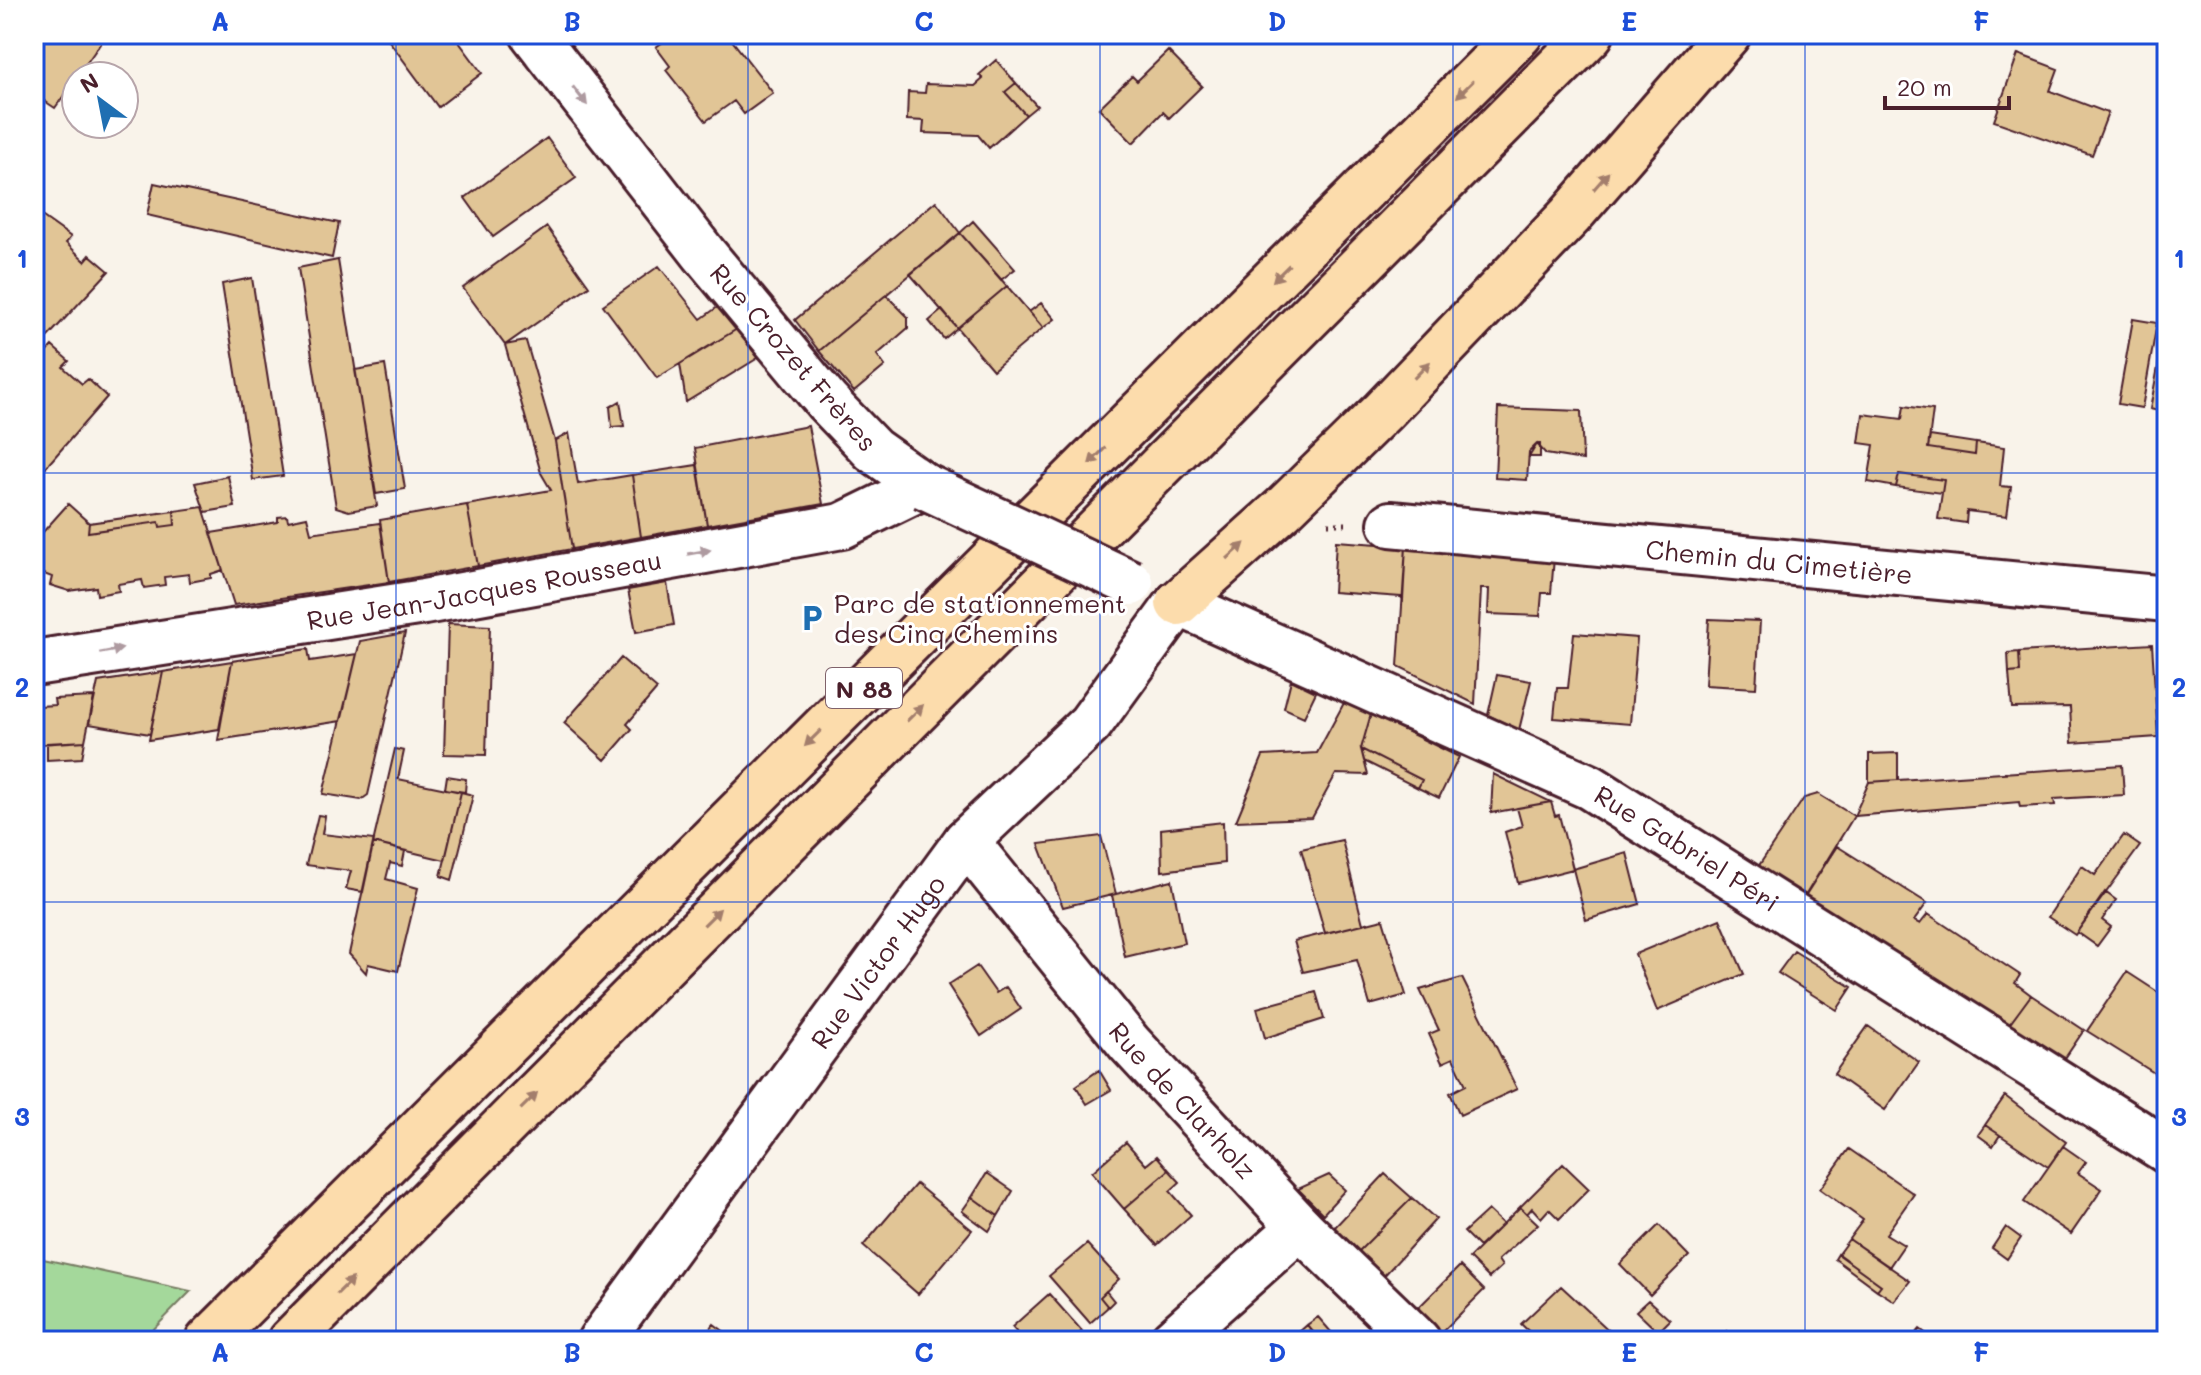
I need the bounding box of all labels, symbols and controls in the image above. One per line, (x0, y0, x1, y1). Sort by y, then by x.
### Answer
text: A (211, 4, 229, 38)
text: B (563, 4, 581, 38)
text: C (914, 4, 934, 38)
text: D (1268, 4, 1286, 38)
text: E (1621, 4, 1637, 38)
text: F (1973, 4, 1989, 38)
north arrow (60, 60, 140, 140)
scale bar (1885, 60, 2009, 110)
text: N (74, 66, 104, 99)
text: 20 m (1897, 71, 1952, 102)
one-way arrow (1456, 79, 1475, 98)
one-way arrow (571, 86, 587, 106)
one-way arrow (1591, 171, 1609, 190)
text: 1 (16, 241, 28, 275)
text: 1 (2173, 241, 2185, 275)
street label: Rue Crozet Frères (703, 256, 885, 458)
one-way arrow (1272, 263, 1291, 282)
one-way arrow (1412, 361, 1431, 380)
one-way arrow (1087, 447, 1106, 466)
street label: Chemin du Cimetière (1644, 532, 1914, 591)
street label: Rue Jean-Jacques Rousseau (304, 542, 664, 637)
one-way arrow (1225, 543, 1245, 560)
one-way arrow (686, 545, 711, 557)
place label: Parc de stationnement des Cinq Chemins (834, 586, 1126, 650)
parking icon: Parc de stationnement des Cinq Chemins (797, 603, 827, 633)
one-way arrow (99, 645, 124, 657)
road number: N 88 (826, 668, 902, 708)
text: 2 (15, 670, 29, 704)
text: 2 (2172, 670, 2186, 704)
one-way arrow (905, 704, 924, 723)
one-way arrow (804, 728, 823, 747)
street label: Rue Gabriel Péri (1588, 777, 1786, 919)
street label: Rue Victor Hugo (803, 868, 952, 1055)
one-way arrow (702, 908, 721, 927)
street label: Rue de Clarholz (1102, 1015, 1264, 1186)
one-way arrow (519, 1092, 537, 1111)
text: 3 (14, 1099, 30, 1133)
text: 3 (2171, 1099, 2187, 1133)
one-way arrow (335, 1277, 354, 1296)
text: A (211, 1335, 229, 1369)
text: B (563, 1335, 581, 1369)
text: C (914, 1335, 934, 1369)
text: D (1268, 1335, 1286, 1369)
text: E (1621, 1335, 1637, 1369)
text: F (1973, 1335, 1989, 1369)

